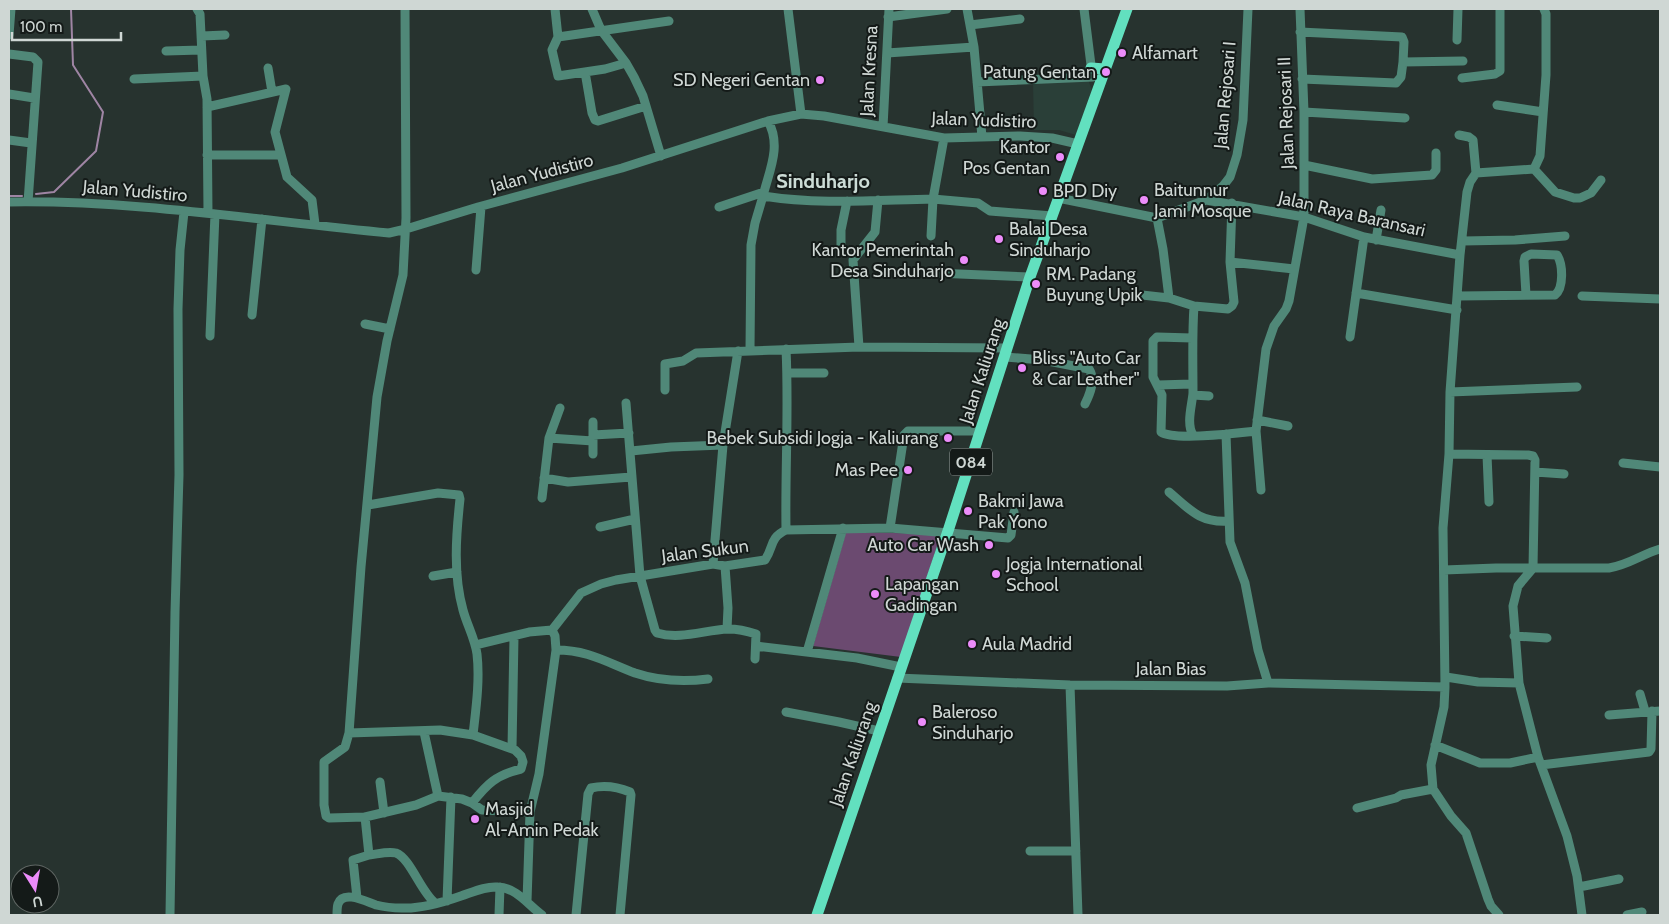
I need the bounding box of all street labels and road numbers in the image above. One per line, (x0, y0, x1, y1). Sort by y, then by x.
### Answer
street label: Jalan Kresna (856, 25, 882, 118)
street label: Jalan Rejosari I (1209, 40, 1241, 151)
street label: Jalan Rejosari II (1273, 56, 1299, 171)
street label: Jalan Yudistiro (930, 107, 1037, 133)
street label: Jalan Yudistiro (487, 149, 596, 197)
street label: Jalan Yudistiro (81, 175, 188, 207)
street label: Jalan Raya Baransari (1275, 186, 1428, 242)
street label: Jalan Kaliurang (954, 314, 1010, 427)
road number: 084 (950, 448, 992, 476)
street label: Jalan Sukun (659, 535, 750, 567)
street label: Jalan Bias (1135, 658, 1206, 680)
street label: Jalan Kaliurang (824, 698, 882, 810)

